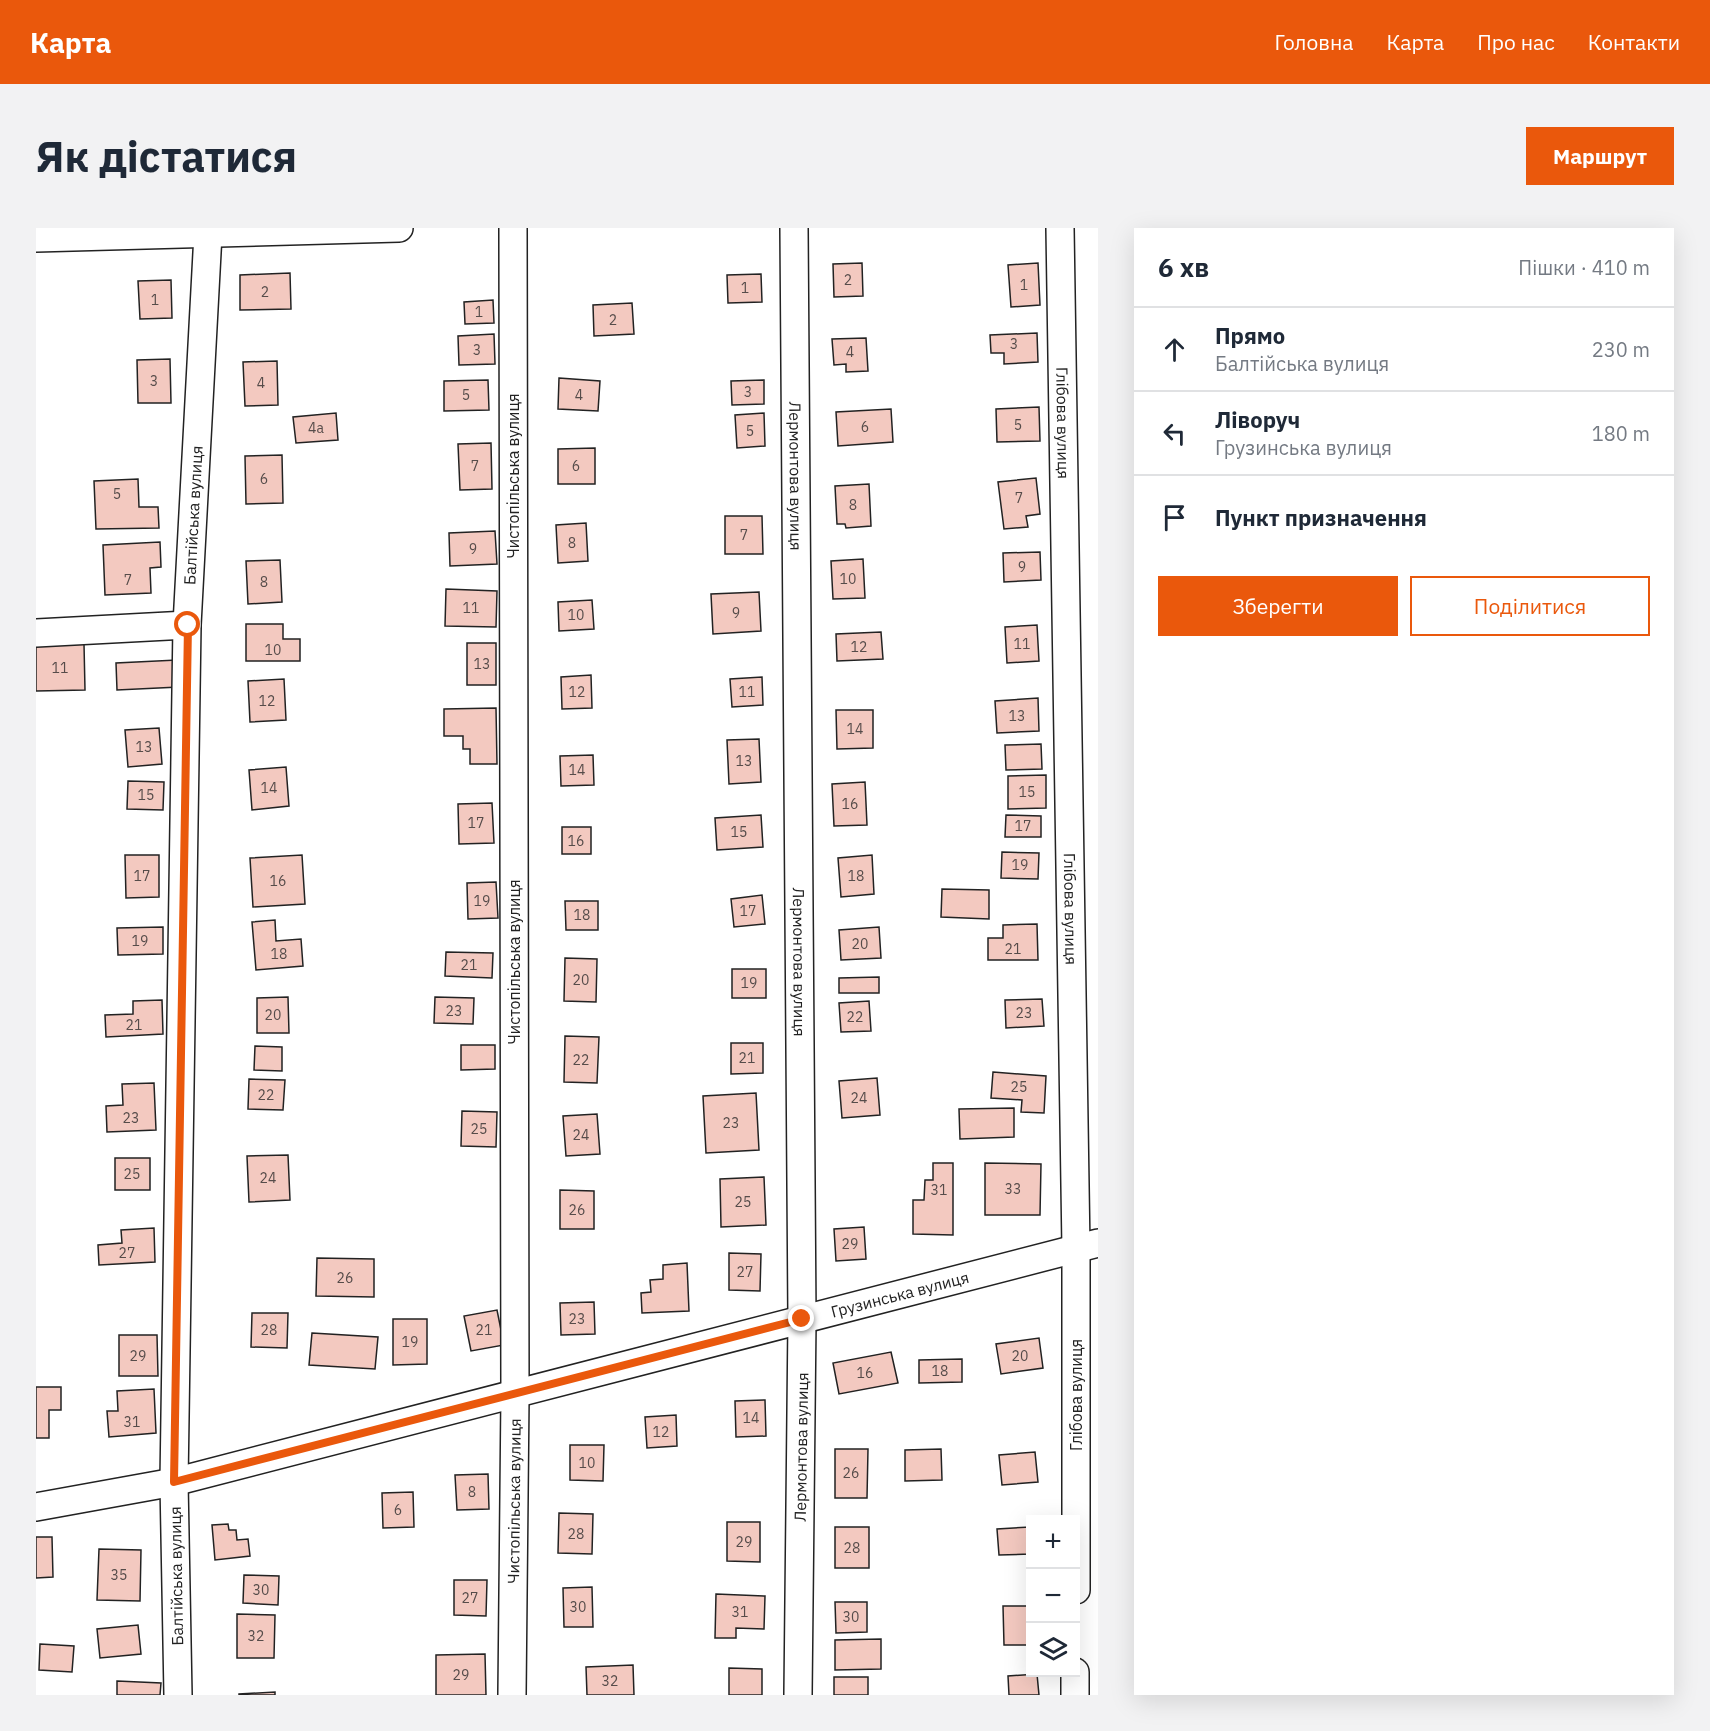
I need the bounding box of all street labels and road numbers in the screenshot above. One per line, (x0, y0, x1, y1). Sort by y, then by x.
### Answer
street label: Глібова вулиця (1052, 367, 1074, 479)
street label: Чистопільська вулиця (503, 393, 523, 559)
street label: Лермонтова вулиця (785, 401, 806, 551)
street label: Балтійська вулиця (179, 445, 207, 585)
street label: Глібова вулиця (1060, 853, 1082, 965)
street label: Чистопільська вулиця (504, 879, 524, 1045)
street label: Лермонтова вулиця (789, 887, 810, 1037)
street label: Грузинська вулиця (829, 1267, 971, 1322)
street label: Глібова вулиця (1066, 1339, 1086, 1451)
street label: Лермонтова вулиця (790, 1372, 812, 1522)
street label: Чистопільська вулиця (503, 1418, 525, 1584)
street label: Балтійська вулиця (165, 1506, 187, 1646)

